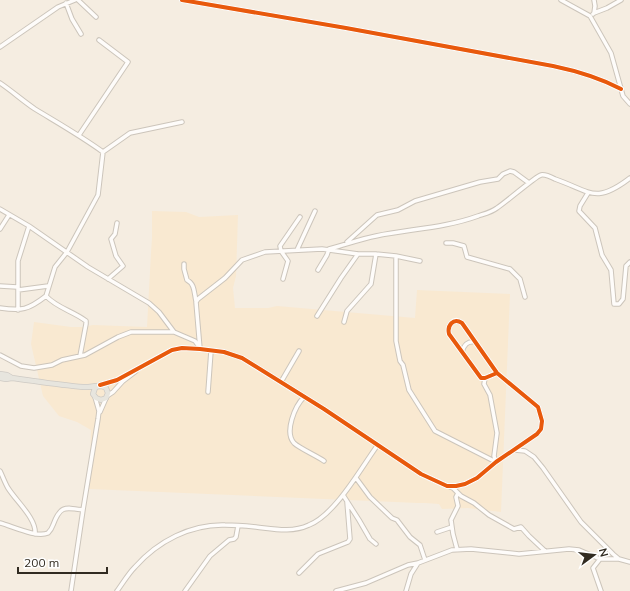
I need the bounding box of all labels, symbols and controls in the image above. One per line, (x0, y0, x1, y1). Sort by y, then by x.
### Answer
north arrow (574, 535, 614, 575)
text: N (596, 547, 611, 558)
scale bar (18, 549, 107, 575)
text: 200 m (24, 555, 59, 570)

